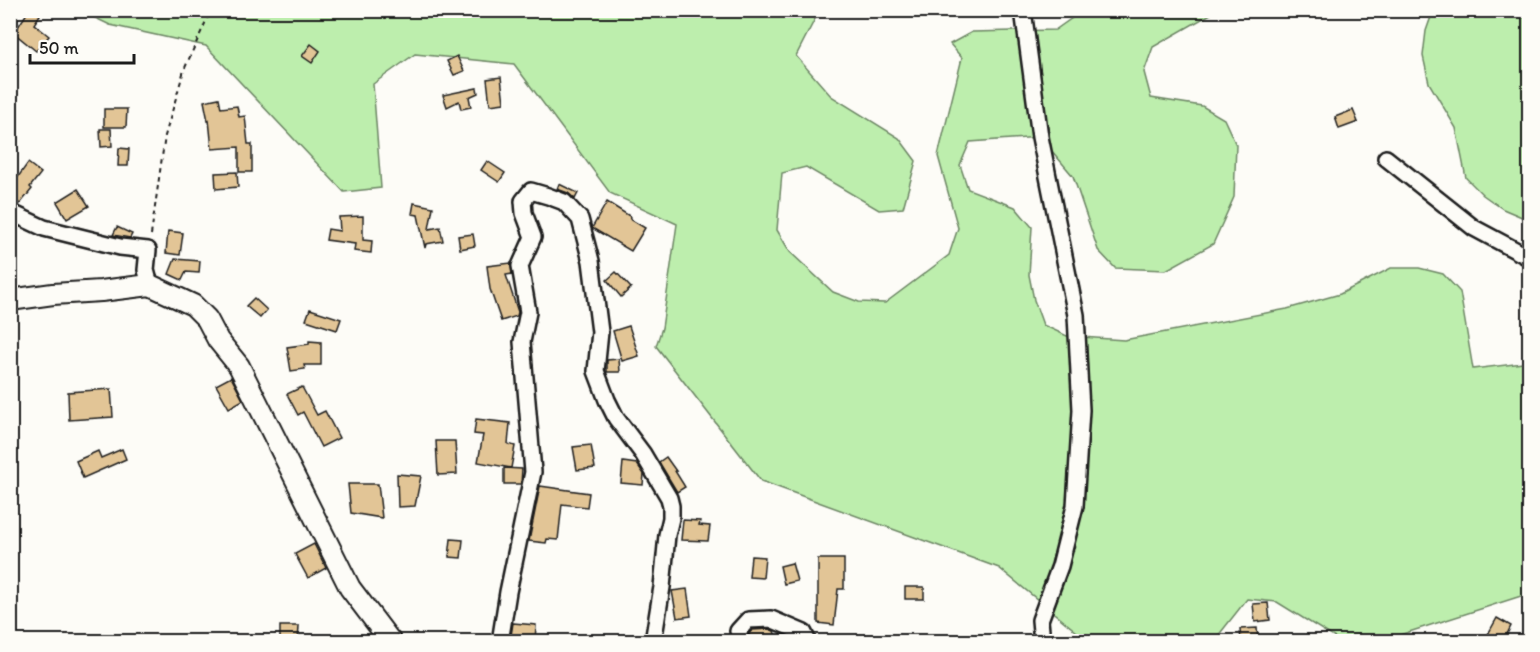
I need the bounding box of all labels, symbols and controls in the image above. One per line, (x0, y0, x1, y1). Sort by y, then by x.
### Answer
scale bar (30, 27, 134, 65)
text: 50 m (39, 37, 79, 59)

